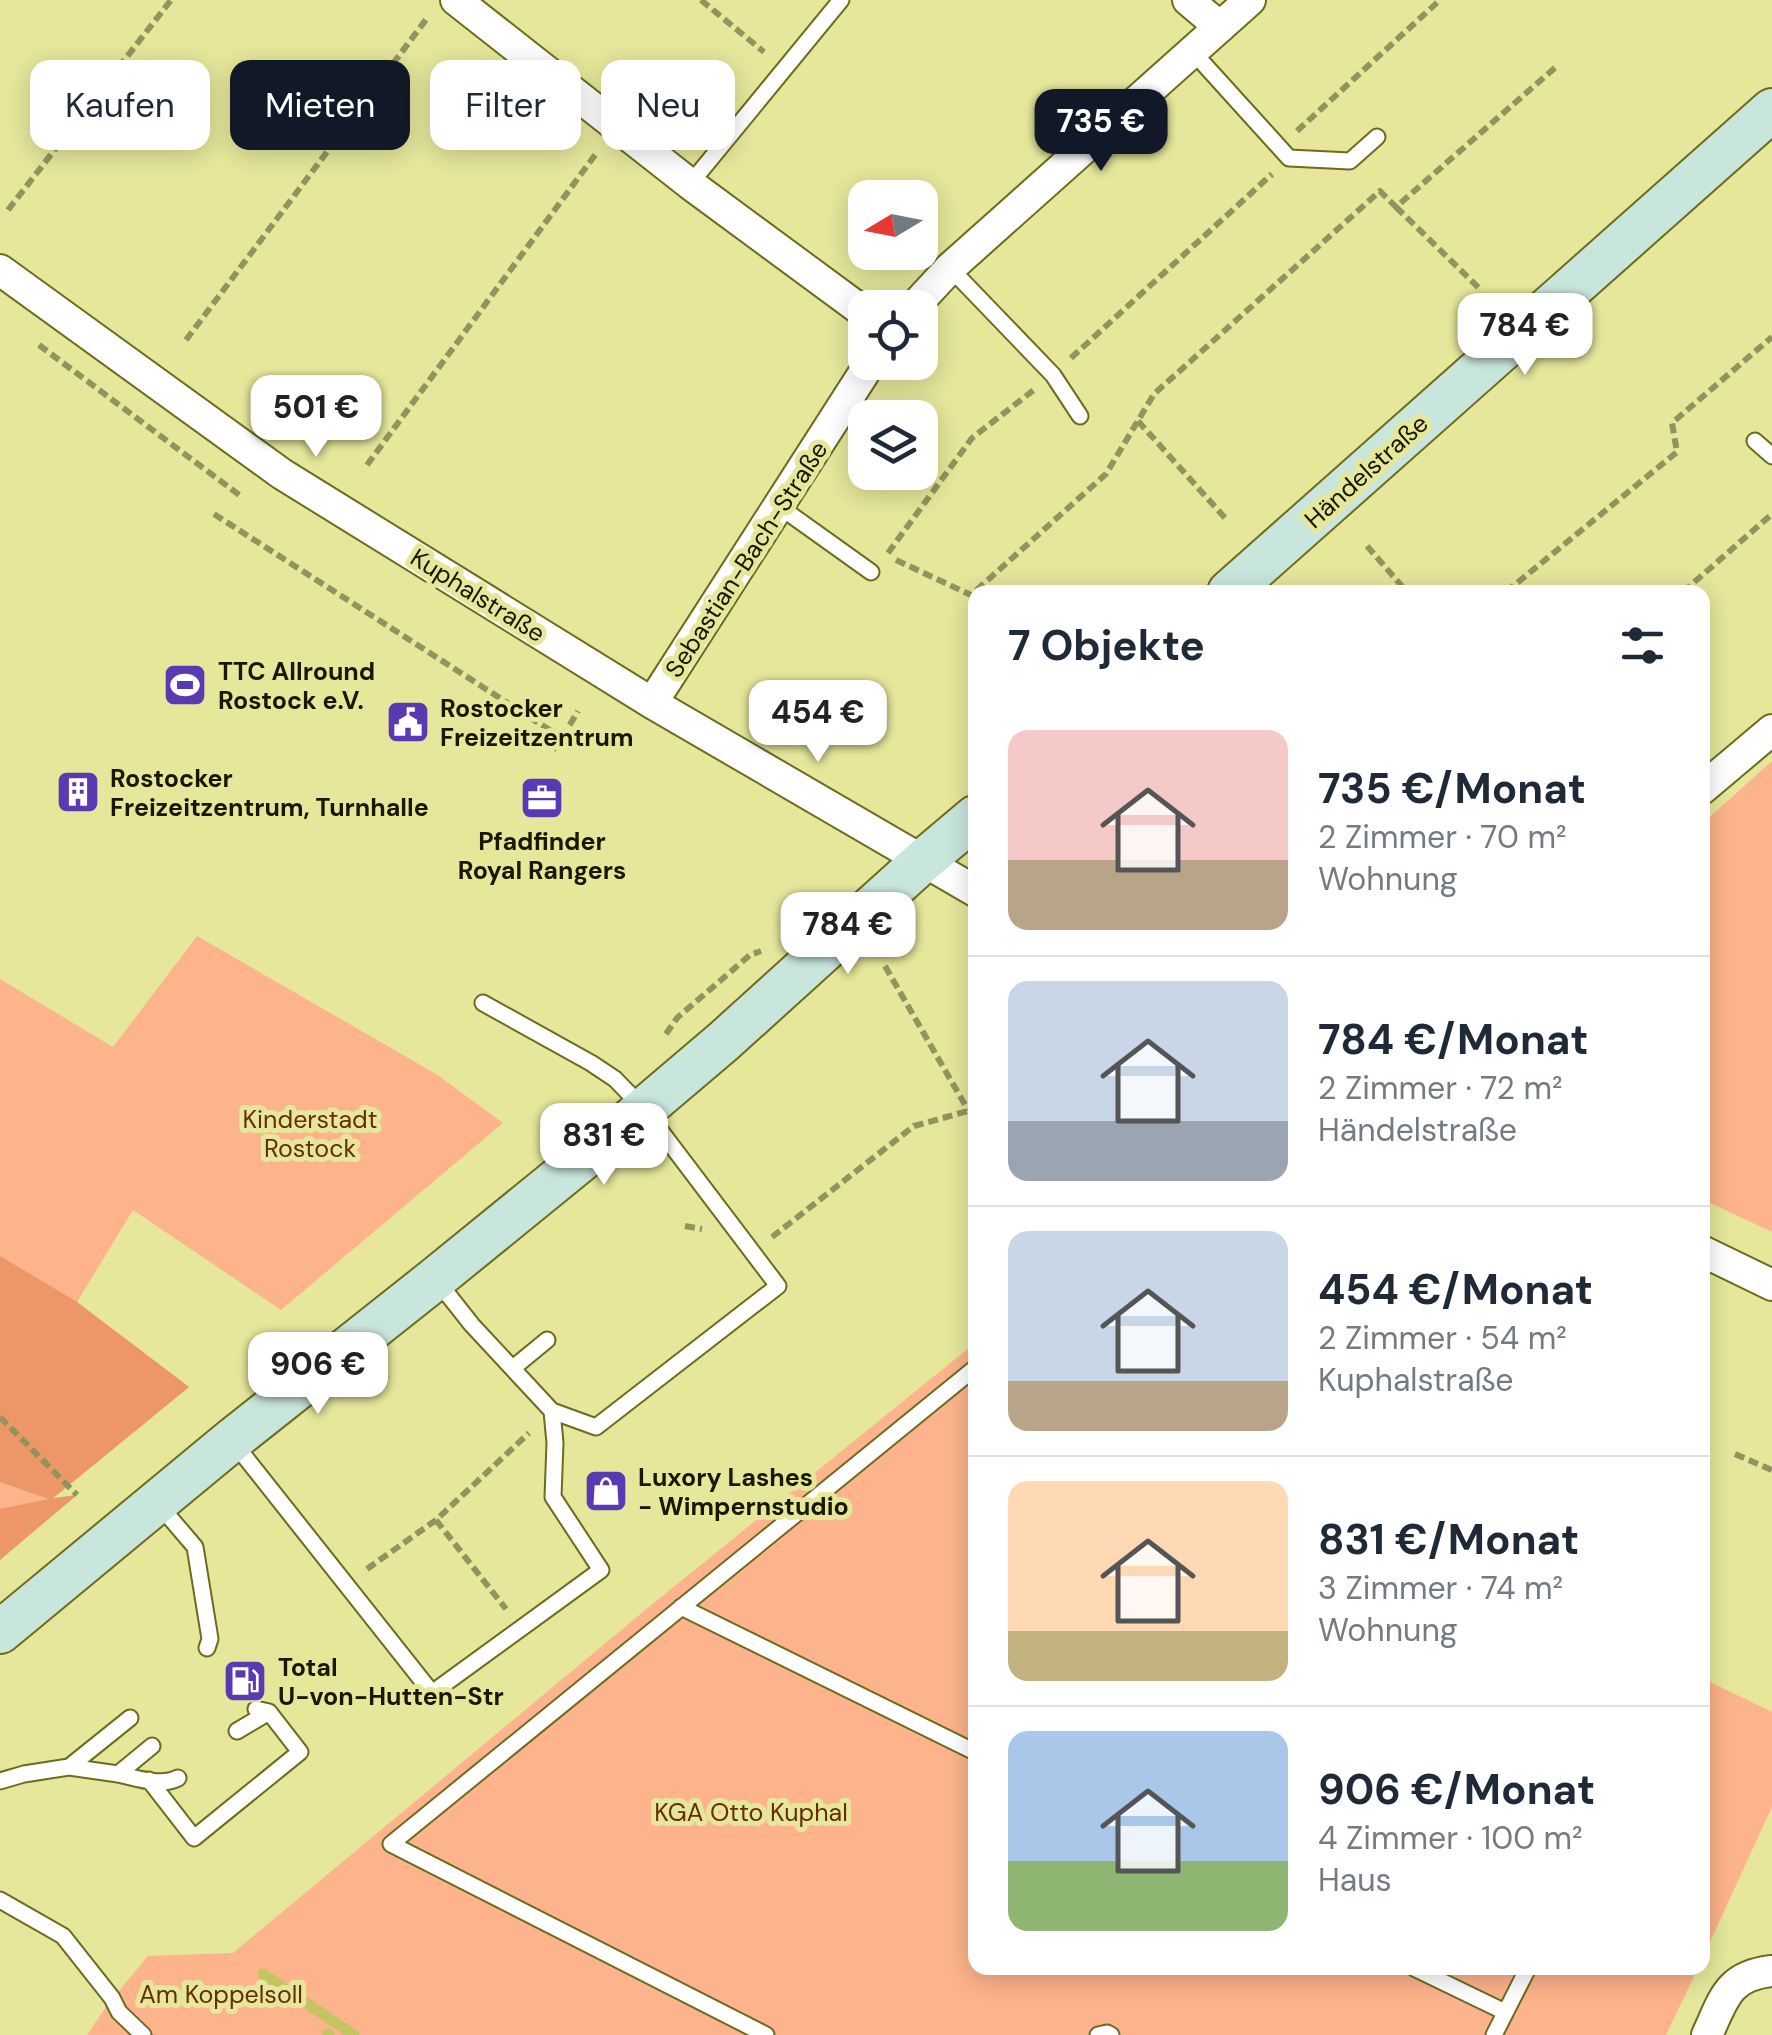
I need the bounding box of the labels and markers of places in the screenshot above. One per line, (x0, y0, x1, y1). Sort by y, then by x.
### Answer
pin: 735 € (1031, 89, 1171, 174)
pin: 784 € (1455, 293, 1595, 378)
pin: 501 € (246, 375, 386, 460)
place label: TTC Allround Rostock e.V. (218, 655, 375, 717)
sports icon: TTC Allround Rostock e.V. (162, 662, 208, 708)
pin: 454 € (748, 680, 888, 765)
place label: Rostocker Freizeitzentrum (440, 692, 634, 754)
public building icon: Rostocker Freizeitzentrum (385, 699, 431, 745)
place label: Rostocker Freizeitzentrum, Turnhalle (110, 762, 429, 824)
building icon: Rostocker Freizeitzentrum, Turnhalle (55, 769, 101, 815)
office icon: Pfadfinder Royal Rangers (519, 775, 565, 821)
place label: Pfadfinder Royal Rangers (458, 825, 626, 887)
pin: 784 € (778, 892, 918, 977)
pin: 831 € (534, 1103, 674, 1188)
pin: 906 € (248, 1332, 388, 1417)
place label: Luxory Lashes - Wimpernstudio (638, 1461, 849, 1523)
shop icon: Luxory Lashes - Wimpernstudio (583, 1468, 629, 1514)
place label: Total U-von-Hutten-Str (278, 1651, 504, 1713)
fuel station icon: Total U-von-Hutten-Str (222, 1658, 268, 1704)

